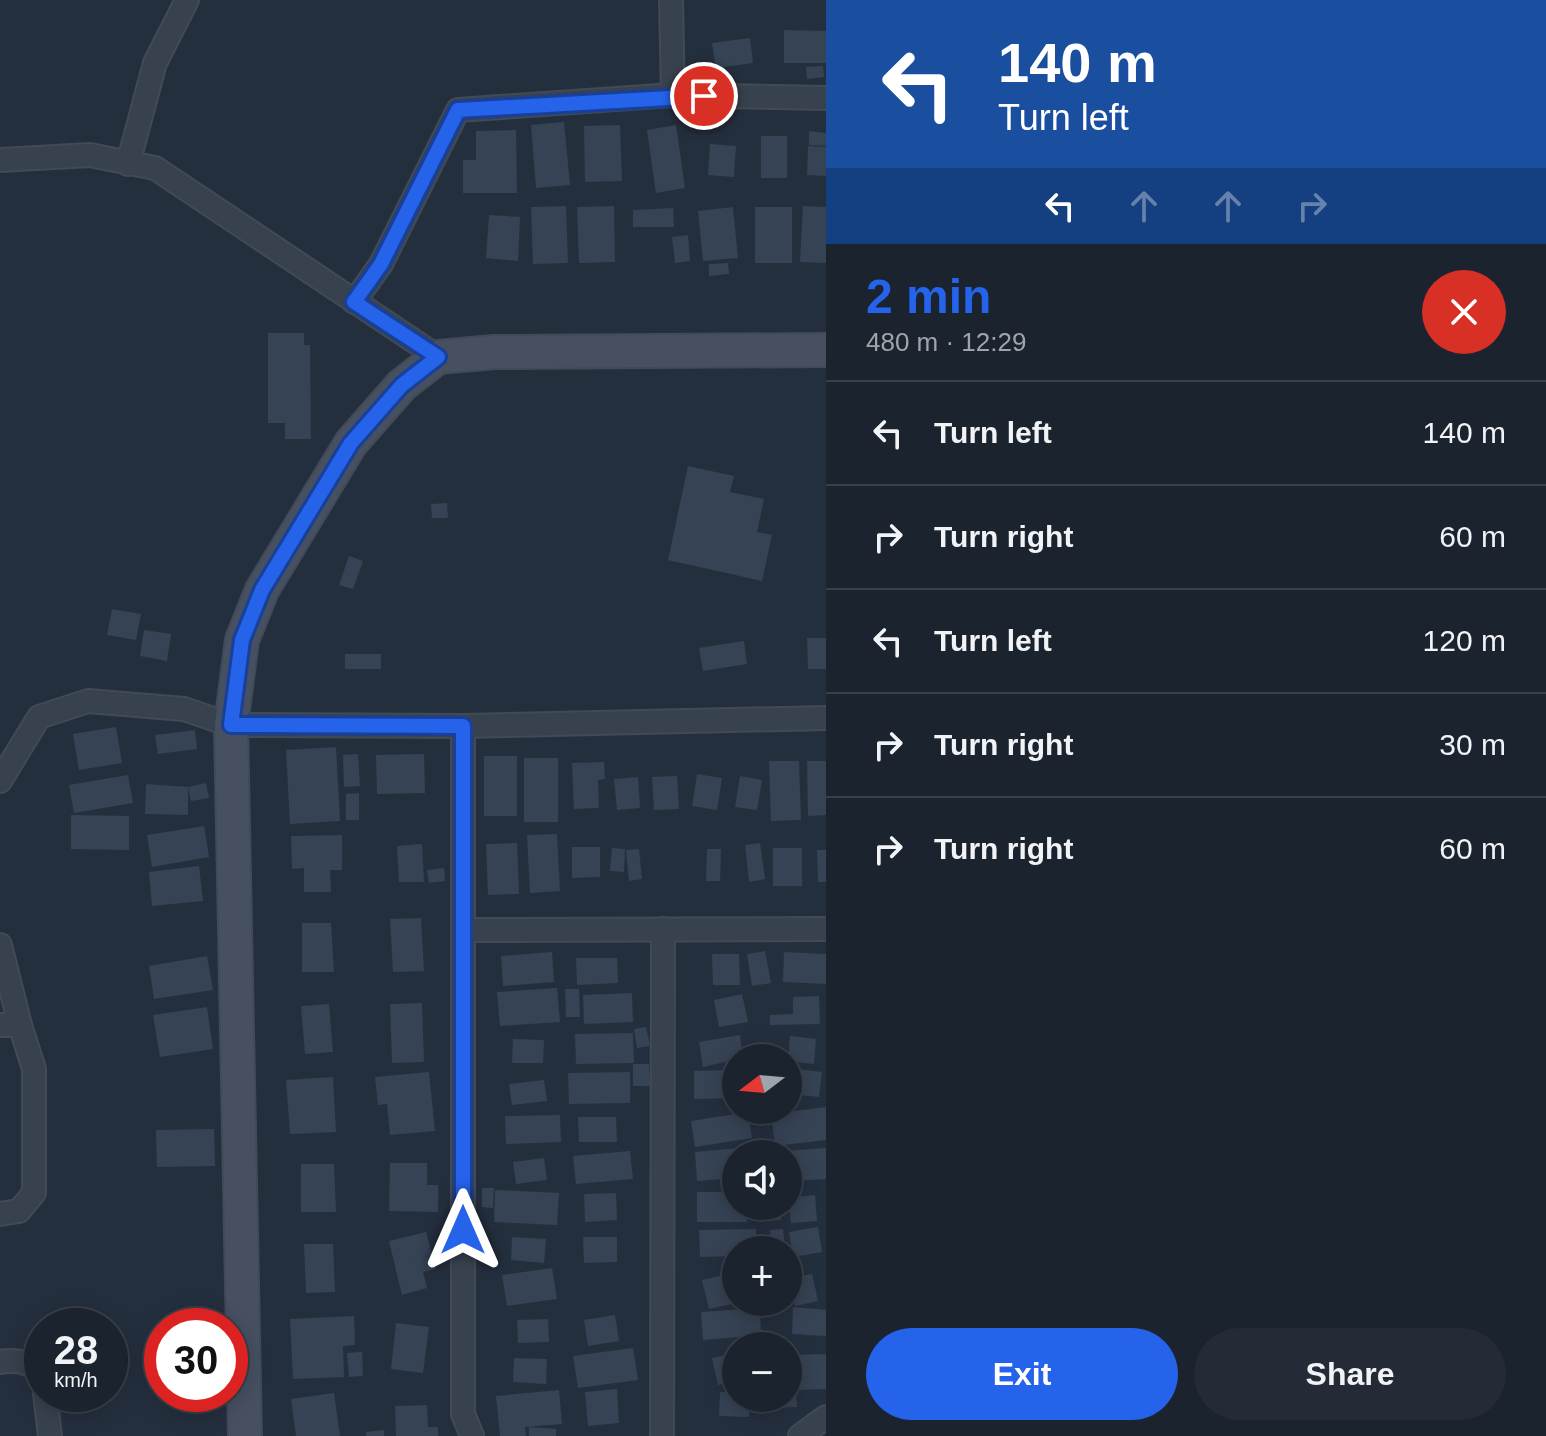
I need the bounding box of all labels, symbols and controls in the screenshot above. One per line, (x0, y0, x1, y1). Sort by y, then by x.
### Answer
text: 140 m (998, 31, 1157, 94)
icon: left (866, 32, 970, 136)
pin (670, 62, 738, 130)
icon: arrive (682, 74, 726, 118)
text: Turn left (998, 97, 1129, 138)
icon: left (1038, 184, 1082, 228)
icon: ahead (1122, 184, 1166, 228)
icon: ahead (1206, 184, 1250, 228)
icon: right (1290, 184, 1334, 228)
text: 2 min (866, 270, 991, 323)
button: close (1422, 270, 1506, 354)
text: 480 m · 12:29 (866, 327, 1026, 357)
icon: left (866, 411, 910, 455)
text: Turn left (934, 416, 1052, 449)
text: 140 m (1423, 416, 1506, 449)
icon: right (866, 515, 910, 559)
text: Turn right (934, 520, 1073, 553)
text: 60 m (1439, 520, 1506, 553)
icon: left (866, 619, 910, 663)
text: Turn left (934, 624, 1052, 657)
text: 120 m (1423, 624, 1506, 657)
icon: right (866, 723, 910, 767)
text: Turn right (934, 728, 1073, 761)
text: 30 m (1439, 728, 1506, 761)
icon: right (866, 827, 910, 871)
text: Turn right (934, 832, 1073, 865)
text: 60 m (1439, 832, 1506, 865)
north arrow (722, 1044, 802, 1124)
map controls (722, 1044, 802, 1412)
button: sound (722, 1140, 802, 1220)
position arrow (421, 1188, 505, 1272)
button: + (722, 1236, 802, 1316)
speed limit sign: 30 (144, 1308, 248, 1412)
text: 28 (54, 1328, 98, 1372)
button: Exit (866, 1328, 1178, 1420)
button: Share (1194, 1328, 1506, 1420)
button: − (722, 1332, 802, 1412)
text: km/h (54, 1369, 98, 1391)

